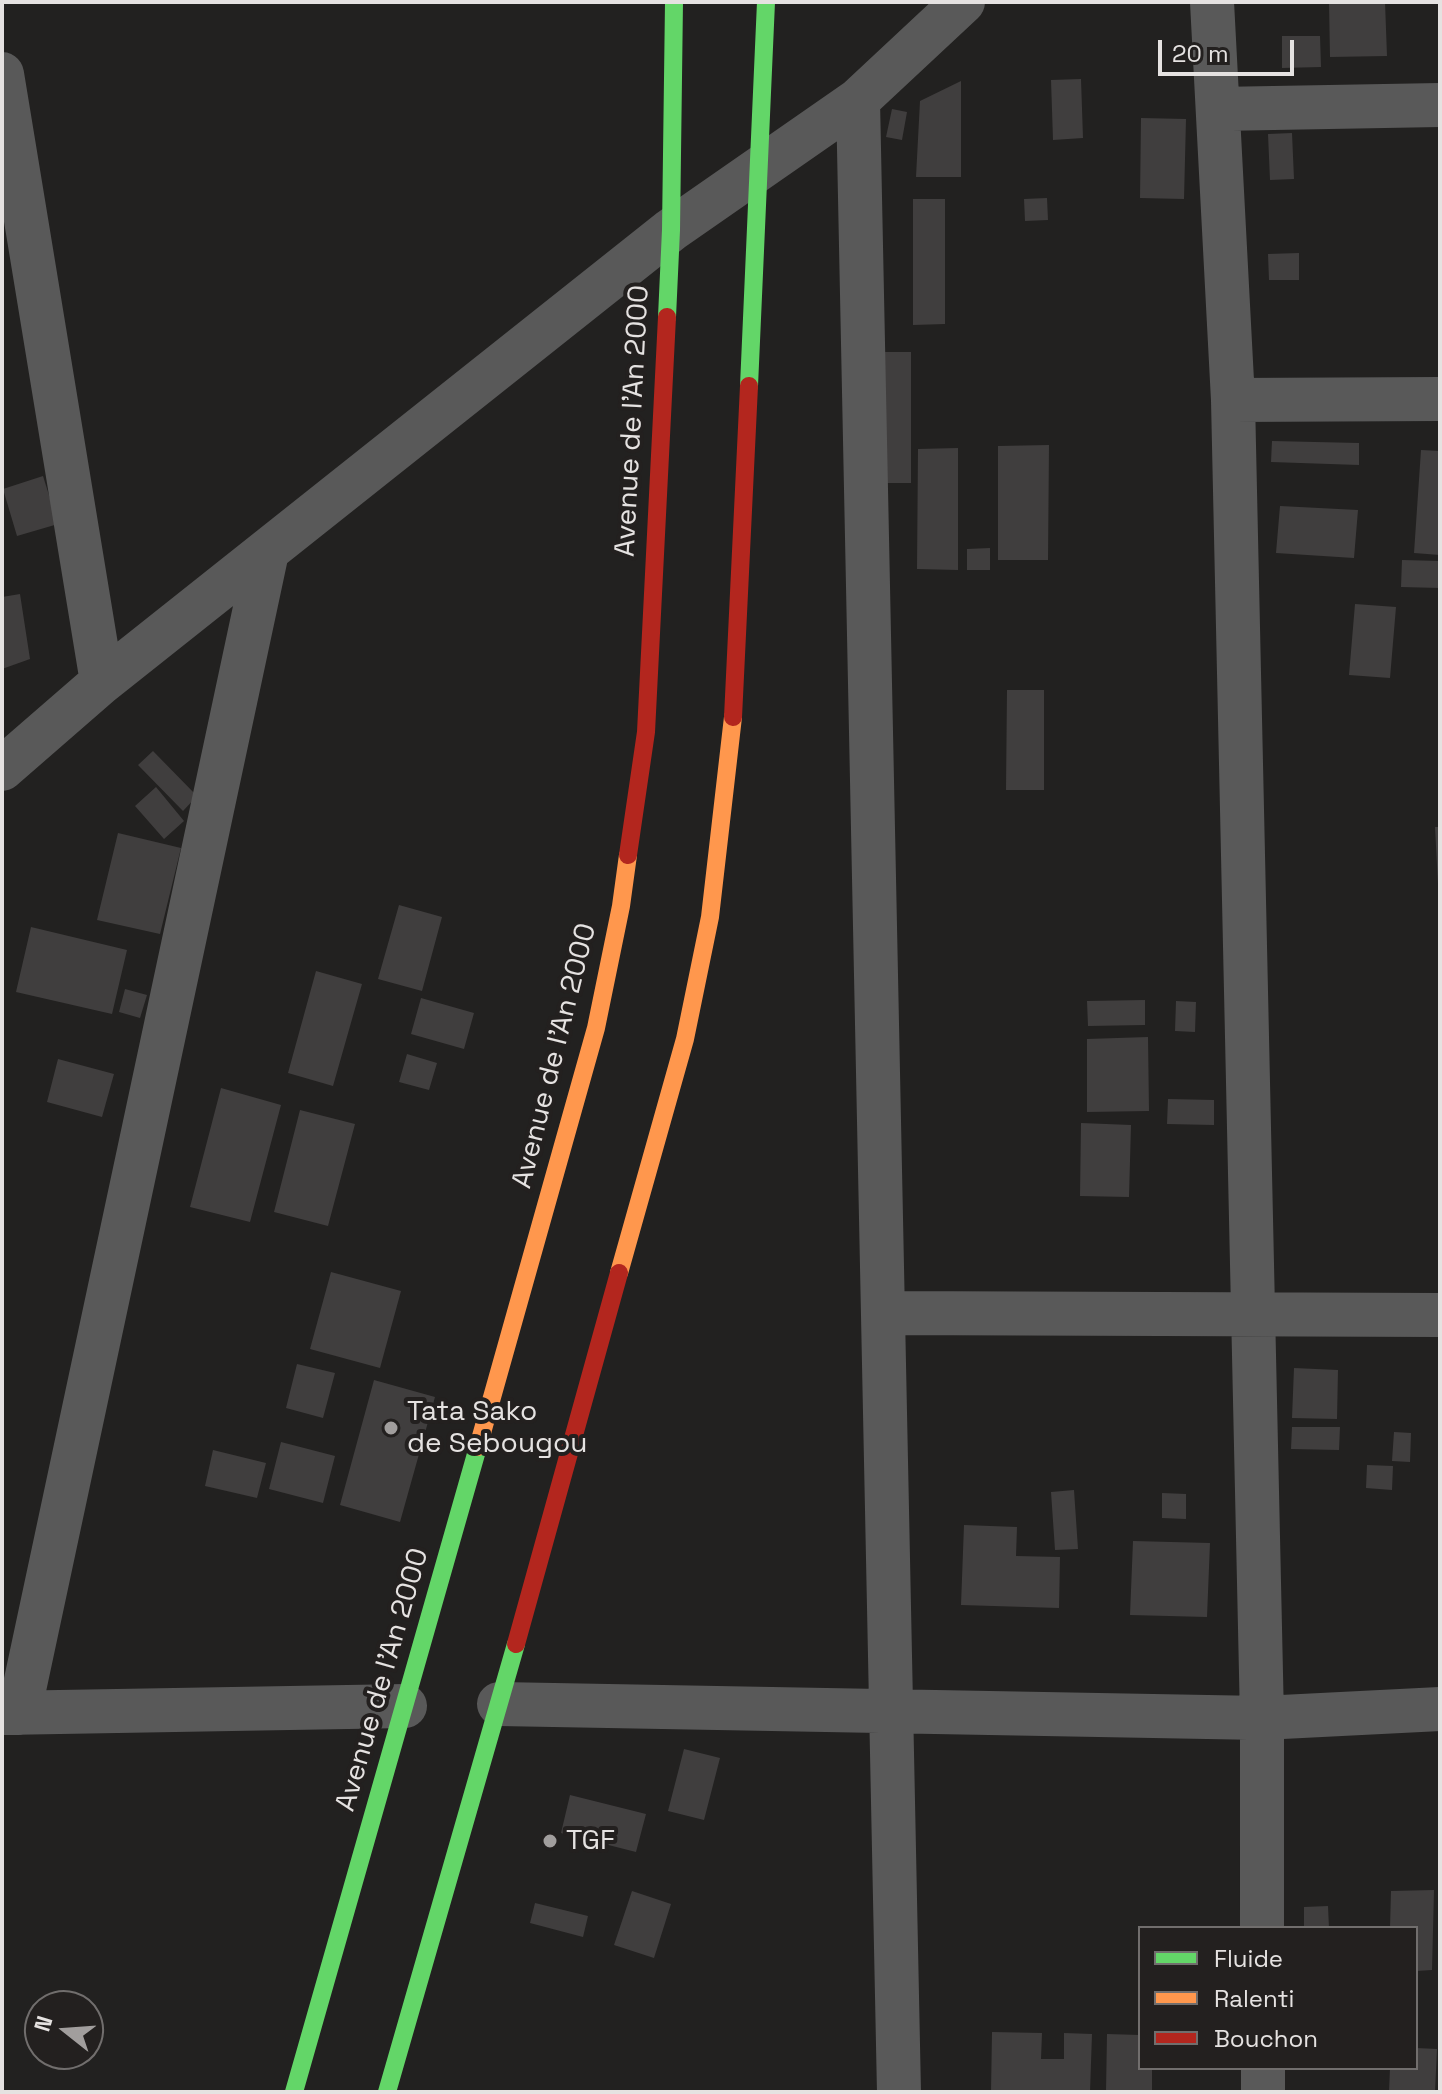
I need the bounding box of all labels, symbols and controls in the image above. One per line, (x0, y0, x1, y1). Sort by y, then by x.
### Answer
scale bar (1162, 24, 1298, 74)
text: 20 m (1172, 38, 1229, 69)
street label: Avenue de l'An 2000 (609, 284, 657, 558)
street label: Avenue de l'An 2000 (506, 920, 604, 1192)
place label: Tata Sako de Sebougou (407, 1395, 587, 1461)
marker: Tata Sako de Sebougou (382, 1419, 400, 1437)
street label: Avenue de l'An 2000 (329, 1545, 437, 1815)
place label: TGF (566, 1824, 615, 1858)
marker: TGF (541, 1832, 559, 1850)
legend (1138, 1926, 1418, 2070)
text: Fluide (1214, 1943, 1283, 1974)
text: Ralenti (1214, 1983, 1294, 2014)
north arrow (24, 1990, 104, 2070)
text: N (27, 2012, 59, 2035)
text: Bouchon (1214, 2023, 1318, 2054)

